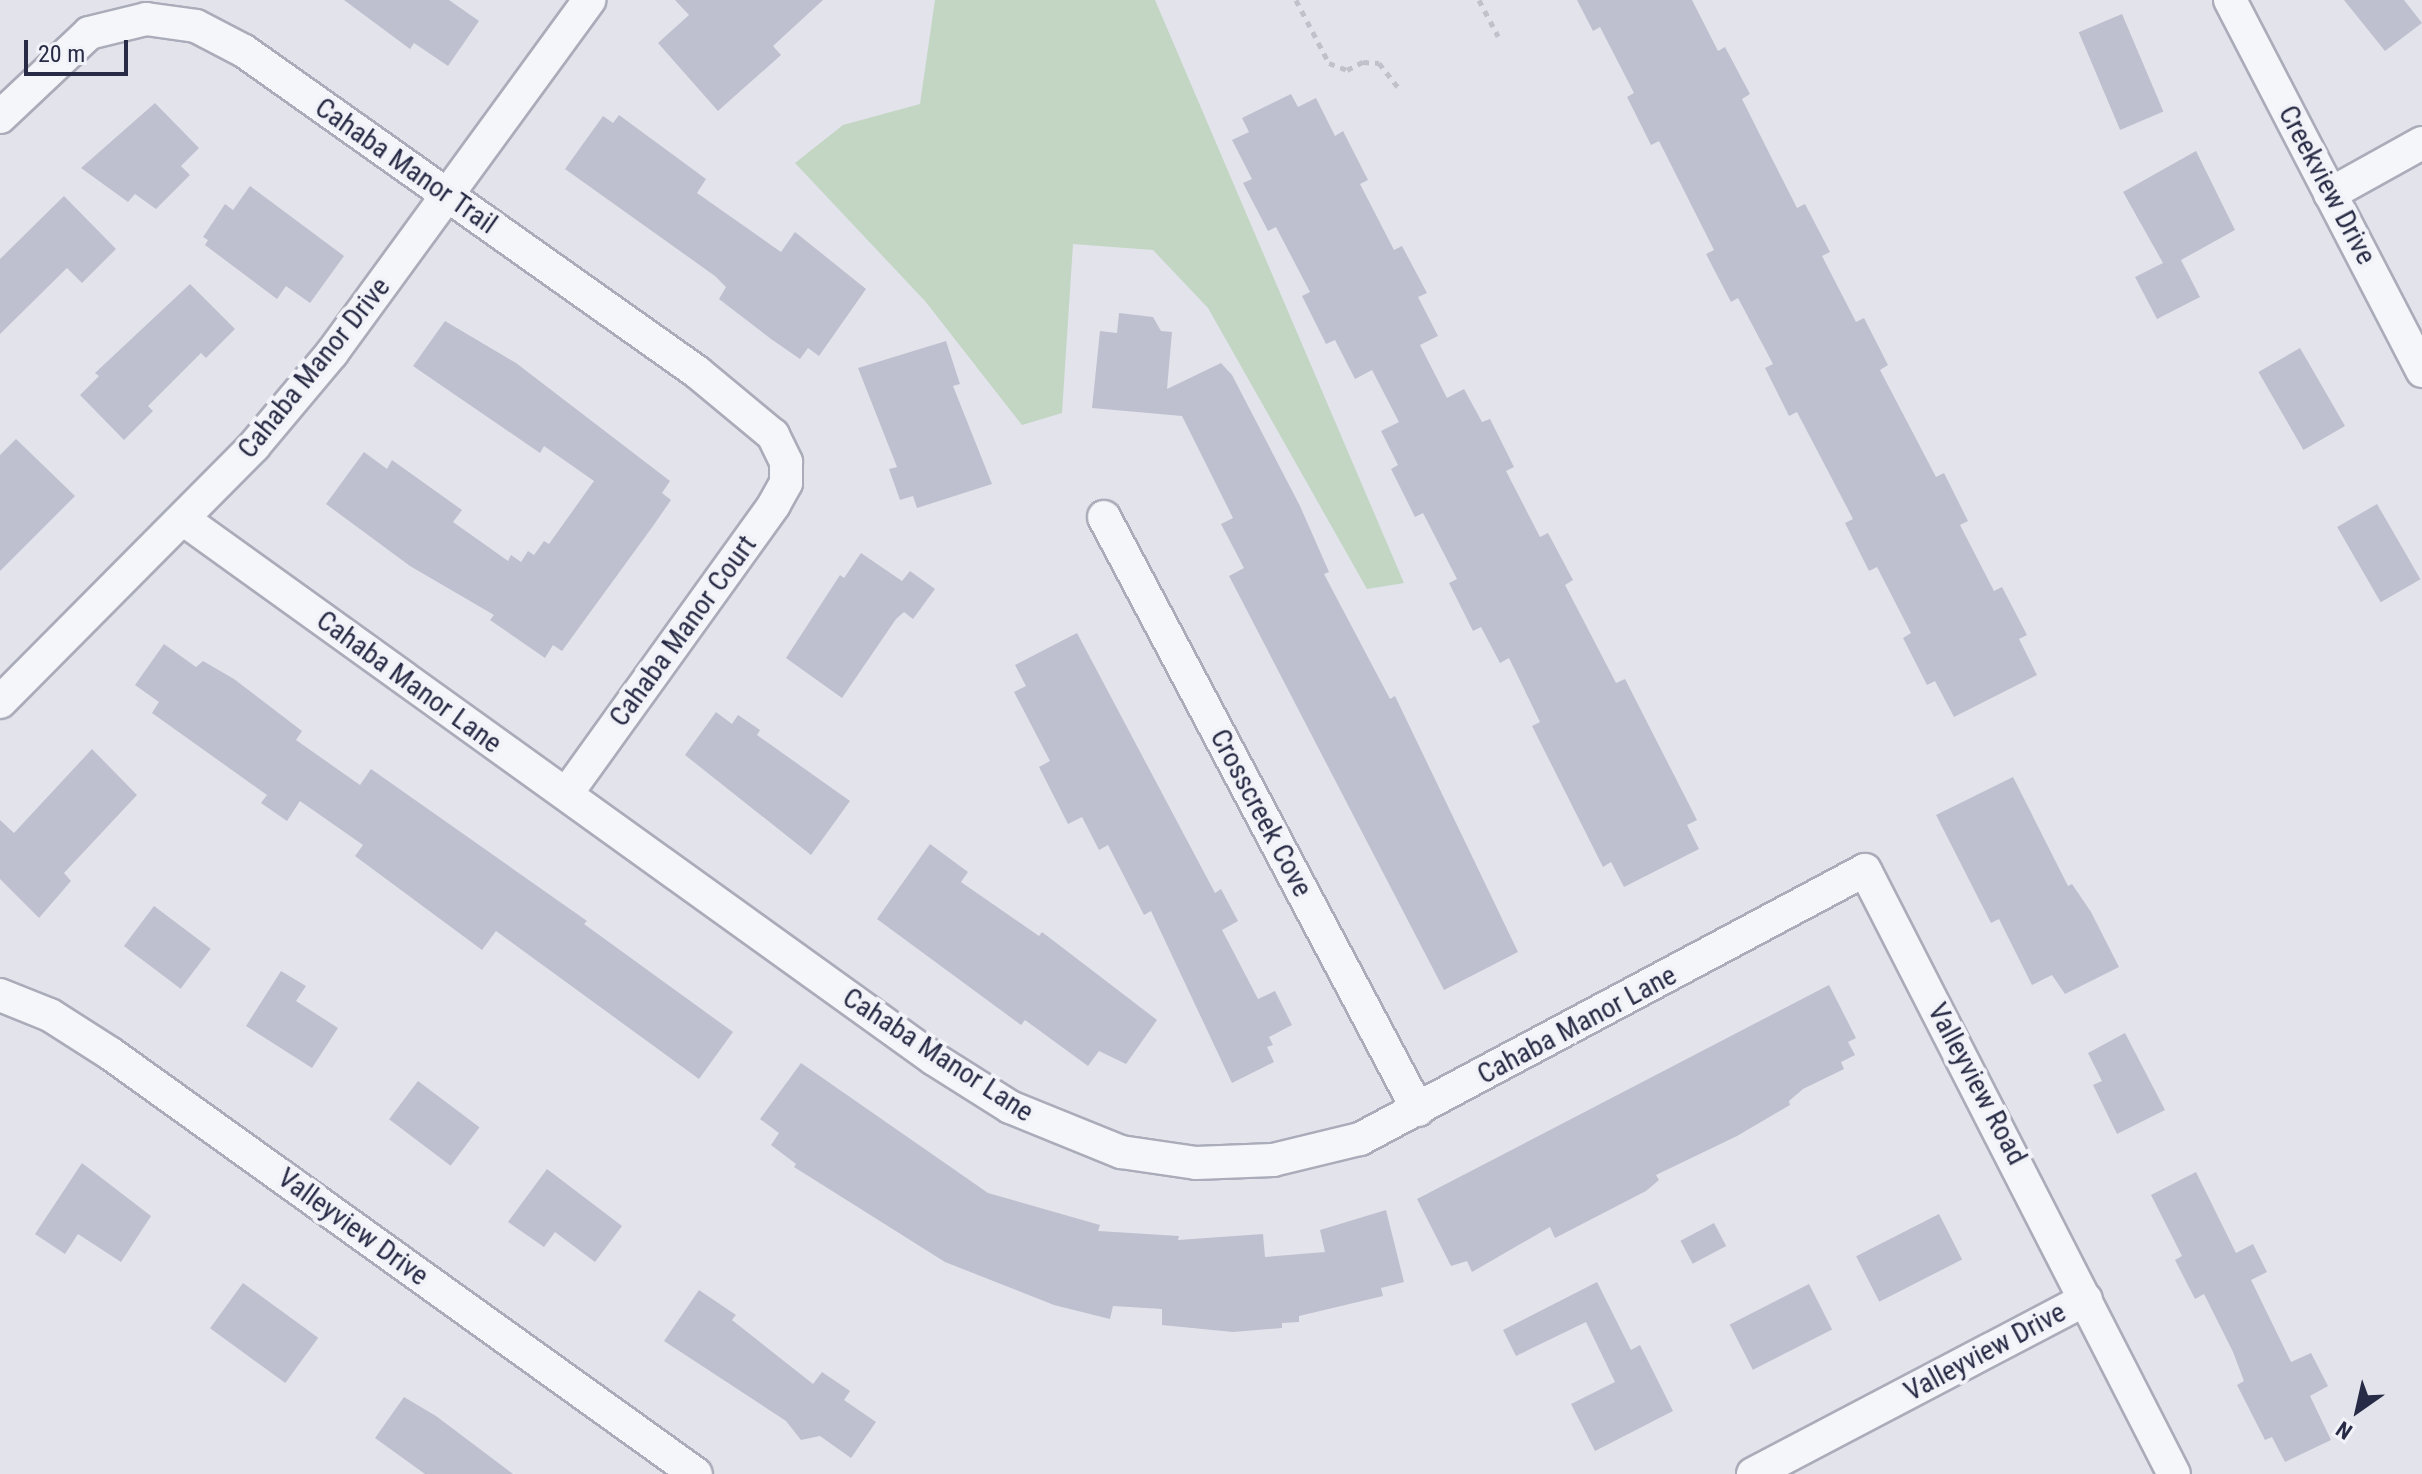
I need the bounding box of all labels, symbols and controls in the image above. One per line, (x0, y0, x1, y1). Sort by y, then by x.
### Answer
scale bar (28, 24, 132, 74)
text: 20 m (38, 40, 85, 68)
street label: Cahaba Manor Trail (308, 91, 504, 241)
street label: Creekview Drive (2271, 100, 2383, 270)
street label: Cahaba Manor Drive (231, 271, 397, 465)
street label: Cahaba Manor Court (602, 529, 764, 733)
street label: Cahaba Manor Lane (310, 604, 508, 760)
street label: Crosscreek Cove (1203, 723, 1319, 903)
street label: Cahaba Manor Lane (1472, 958, 1682, 1092)
street label: Cahaba Manor Lane (836, 981, 1040, 1129)
street label: Valleyview Road (1920, 997, 2034, 1171)
street label: Valleyview Drive (271, 1161, 435, 1293)
street label: Valleyview Drive (1899, 1295, 2071, 1409)
north arrow (2318, 1370, 2398, 1450)
text: N (2332, 1416, 2357, 1444)

